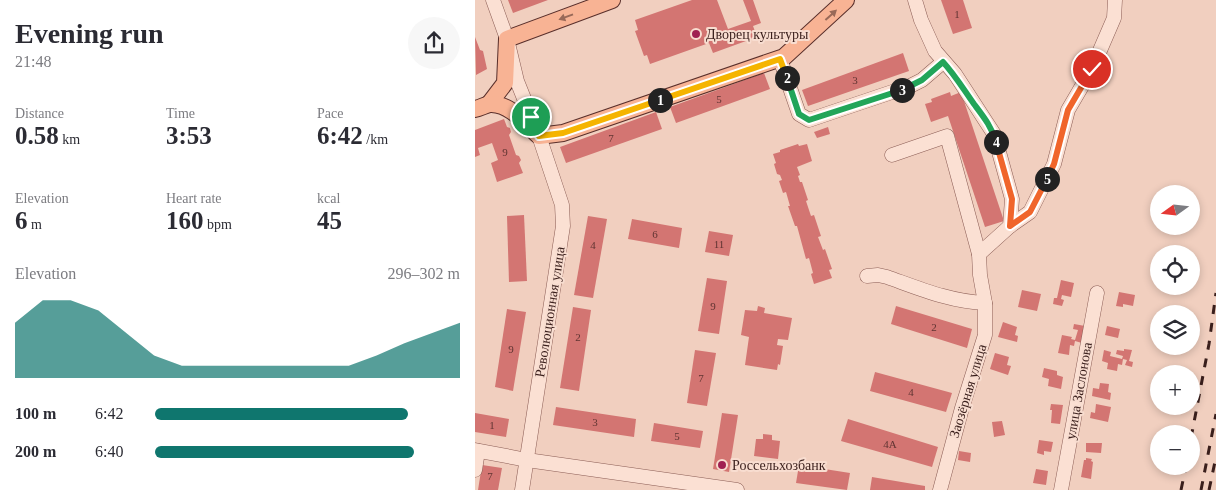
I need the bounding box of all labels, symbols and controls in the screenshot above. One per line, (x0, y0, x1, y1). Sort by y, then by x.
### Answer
house number: 1 (954, 8, 960, 20)
one-way arrow (824, 9, 836, 21)
one-way arrow (558, 13, 573, 21)
button: share (408, 17, 460, 69)
text: Evening run (15, 18, 164, 49)
place label: Дворец культуры (706, 27, 809, 42)
marker: Дворец культуры (690, 28, 702, 40)
pin (1071, 48, 1113, 90)
text: 21:48 (15, 53, 51, 70)
icon: check (1078, 55, 1106, 83)
pin: 2 (775, 66, 799, 90)
text: 2 (784, 71, 791, 86)
house number: 3 (852, 74, 858, 86)
pin: 3 (889, 78, 915, 102)
text: 3 (899, 83, 906, 98)
pin: 1 (647, 88, 673, 112)
text: 1 (657, 93, 664, 108)
house number: 5 (716, 93, 722, 105)
pin (510, 96, 552, 138)
icon: arrive (517, 103, 545, 131)
text: Distance (15, 106, 64, 121)
text: Time (166, 106, 195, 121)
text: Pace (317, 106, 343, 121)
text: 0.58 (15, 122, 59, 149)
text: 3:53 (166, 122, 212, 149)
text: 6:42 (317, 122, 363, 149)
pin: 4 (983, 130, 1009, 154)
text: km (59, 132, 80, 147)
text: /km (363, 132, 388, 147)
house number: 7 (608, 132, 614, 144)
text: 4 (993, 135, 1000, 150)
house number: 9 (502, 146, 508, 158)
pin: 5 (1035, 166, 1059, 192)
text: 5 (1044, 172, 1051, 187)
north arrow (1150, 185, 1200, 235)
map controls (1150, 185, 1200, 475)
text: Elevation (15, 191, 69, 206)
text: Heart rate (166, 191, 222, 206)
text: kcal (317, 191, 340, 206)
text: 6 (15, 207, 28, 234)
text: 160 (166, 207, 204, 234)
text: 45 (317, 207, 342, 234)
text: m (28, 217, 42, 232)
text: bpm (204, 217, 232, 232)
house number: 6 (652, 228, 658, 240)
house number: 11 (714, 238, 724, 250)
house number: 4 (590, 239, 596, 251)
street label: Революционная улица (532, 245, 568, 379)
button: locate (1150, 245, 1200, 295)
text: Elevation (15, 265, 76, 282)
text: 296–302 m (388, 265, 460, 282)
house number: 9 (710, 300, 716, 312)
button: layers (1150, 305, 1200, 355)
house number: 2 (931, 321, 937, 333)
house number: 2 (575, 331, 581, 343)
street label: улица Заслонова (1063, 340, 1095, 441)
street label: Заозёрная улица (947, 342, 990, 440)
house number: 9 (508, 343, 514, 355)
button: + (1150, 365, 1200, 415)
house number: 7 (698, 372, 704, 384)
house number: 4 (908, 386, 914, 398)
text: 100 m (15, 405, 56, 422)
text: 6:42 (95, 405, 123, 422)
house number: 3 (592, 416, 598, 428)
house number: 1 (489, 419, 495, 431)
button: − (1150, 425, 1200, 475)
house number: 5 (674, 430, 680, 442)
house number: 4А (883, 438, 897, 450)
text: 200 m (15, 443, 56, 460)
text: 6:40 (95, 443, 123, 460)
place label: Россельхозбанк (732, 458, 826, 473)
marker: Россельхозбанк (716, 459, 728, 471)
house number: 7 (487, 470, 493, 482)

